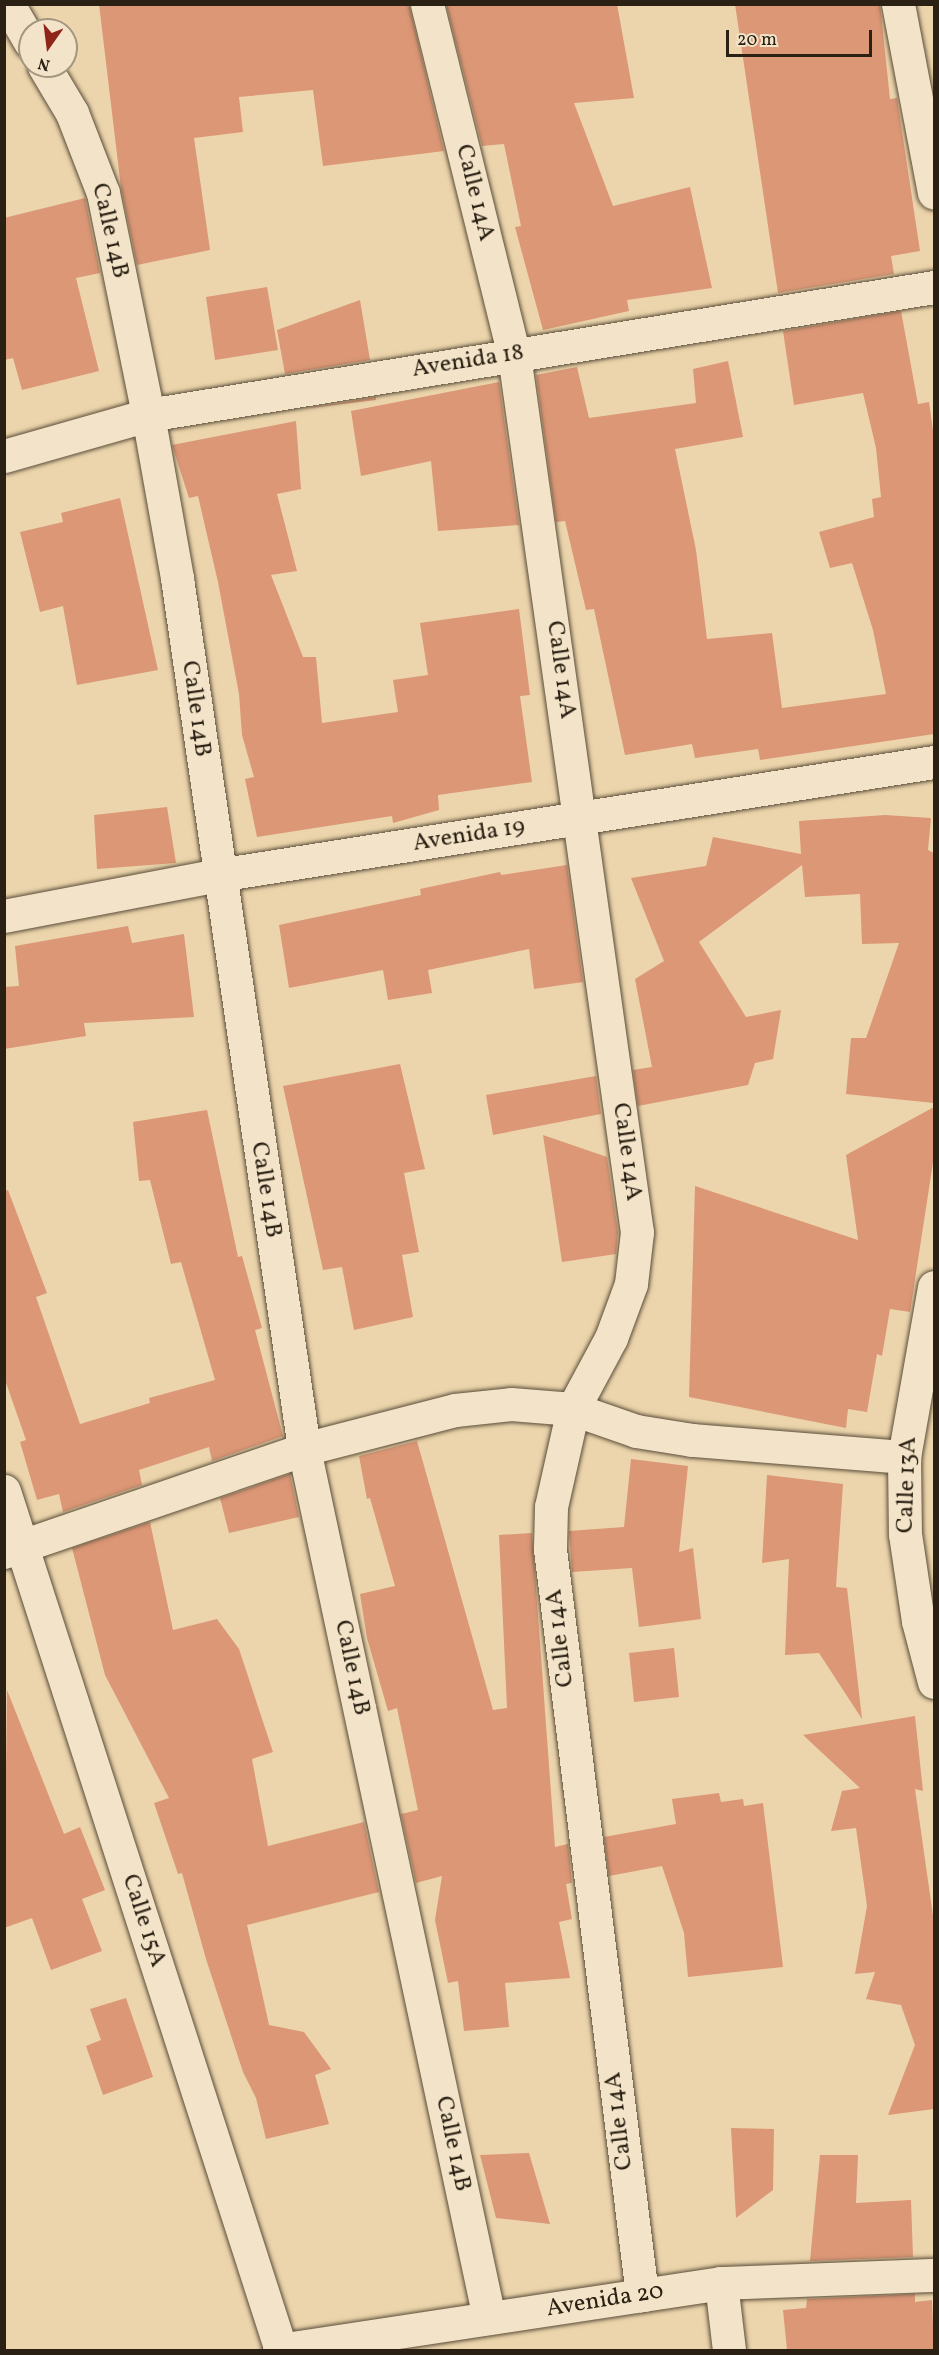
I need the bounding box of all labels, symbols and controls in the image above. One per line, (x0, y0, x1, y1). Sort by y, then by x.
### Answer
north arrow (18, 18, 78, 78)
scale bar (729, 18, 874, 56)
text: 20 m (737, 28, 777, 53)
text: N (36, 51, 52, 76)
street label: Calle 14A (448, 142, 500, 244)
street label: Calle 14B (84, 181, 134, 281)
street label: Avenida 18 (410, 339, 526, 385)
street label: Calle 14A (539, 619, 581, 721)
street label: Calle 14B (174, 659, 216, 759)
street label: Avenida 19 (411, 813, 527, 859)
street label: Calle 14A (605, 1101, 647, 1203)
street label: Calle 14B (243, 1140, 287, 1240)
street label: Calle 13A (892, 1436, 924, 1534)
street label: Calle 14A (541, 1587, 581, 1689)
street label: Calle 14B (327, 1618, 375, 1718)
street label: Calle 15A (114, 1871, 172, 1971)
street label: Calle 14A (600, 2070, 640, 2172)
street label: Calle 14B (428, 2094, 476, 2194)
street label: Avenida 20 (544, 2278, 666, 2324)

